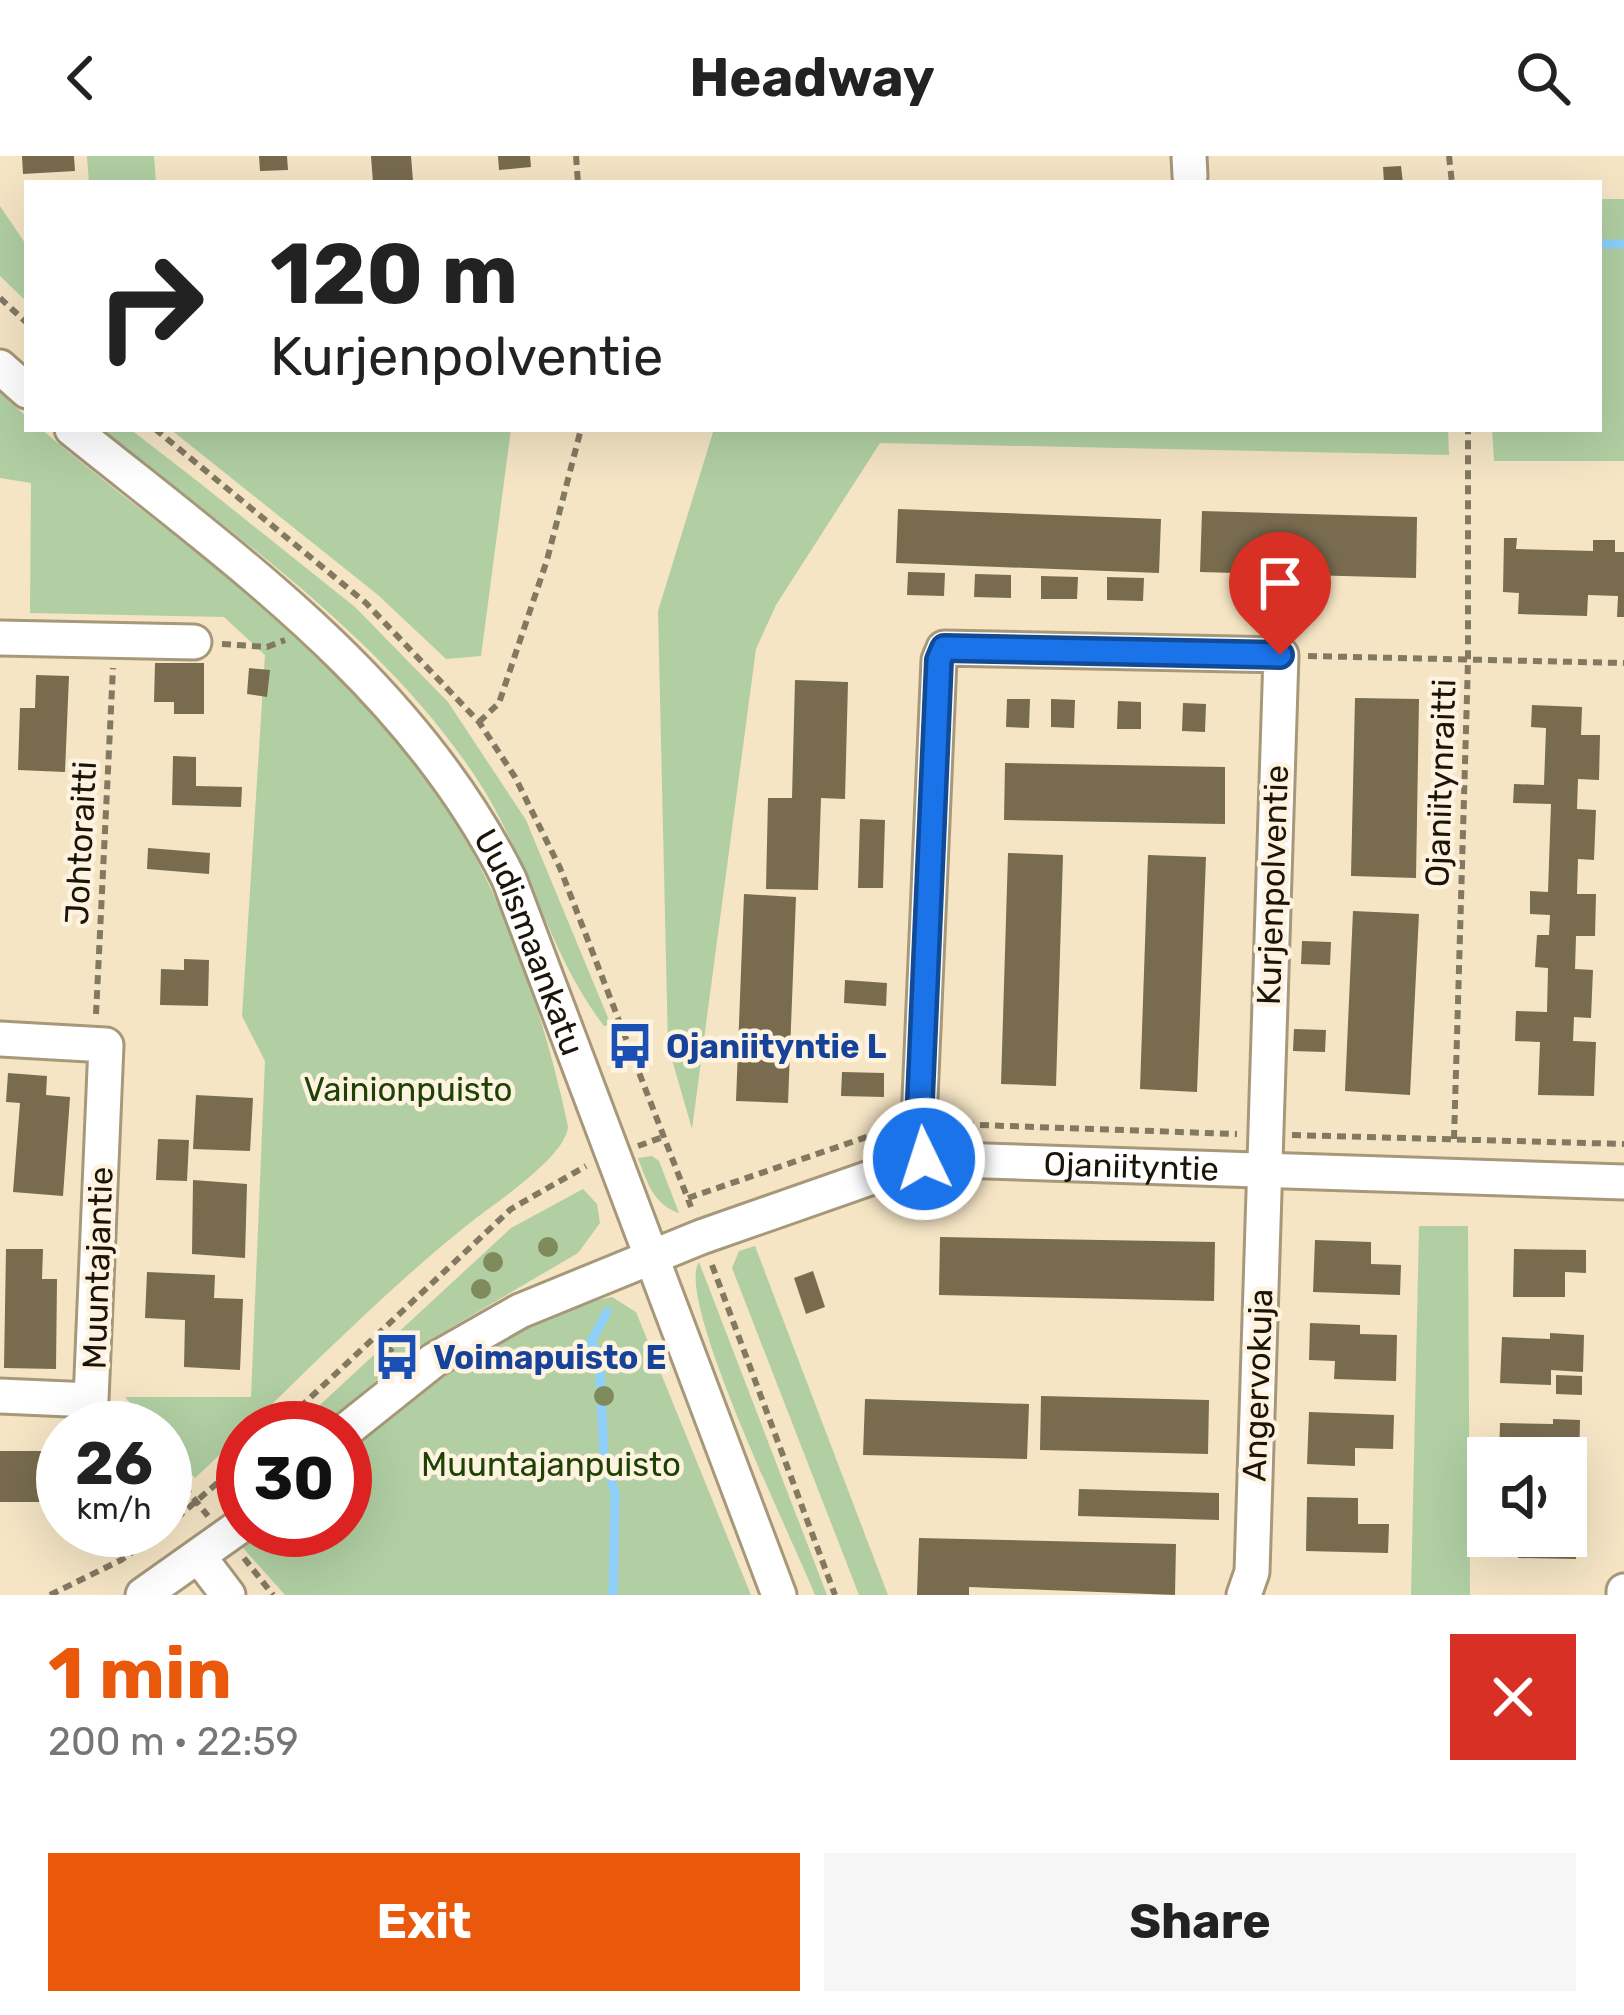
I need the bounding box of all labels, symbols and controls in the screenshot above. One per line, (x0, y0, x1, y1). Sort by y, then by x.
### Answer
icon: back (48, 45, 114, 111)
icon: search (1510, 45, 1576, 111)
text: Headway (689, 46, 935, 110)
text: 120 m (270, 224, 518, 324)
icon: right (72, 228, 228, 384)
text: Kurjenpolventie (270, 325, 663, 389)
pin (1229, 532, 1331, 655)
icon: arrive (1247, 550, 1313, 616)
street label: Ojaniitynraitti (1417, 678, 1464, 888)
street label: Johtoraitti (57, 760, 104, 926)
street label: Kurjenpolventie (1249, 764, 1296, 1006)
street label: Uudismaankatu (466, 822, 593, 1061)
bus stop icon: Ojaniityntie L (605, 1021, 655, 1071)
place label: Ojaniityntie L (666, 1027, 887, 1066)
park label: Vainionpuisto (303, 1070, 513, 1109)
position arrow (861, 1096, 987, 1222)
street label: Ojaniityntie (1043, 1144, 1219, 1189)
street label: Muuntajantie (74, 1166, 121, 1370)
street label: Angervokuja (1235, 1288, 1280, 1482)
bus stop icon: Voimapuisto E (372, 1332, 422, 1382)
place label: Voimapuisto E (433, 1338, 667, 1377)
speed limit sign: 30 (216, 1401, 372, 1557)
text: 26 (75, 1428, 153, 1499)
map controls (1467, 1437, 1587, 1557)
button: sound (1467, 1437, 1587, 1557)
park label: Muuntajanpuisto (421, 1445, 681, 1484)
text: km/h (77, 1491, 151, 1527)
text: 1 min (48, 1631, 232, 1716)
button: close (1450, 1634, 1576, 1760)
text: 200 m · 22:59 (48, 1719, 299, 1765)
button: Exit (48, 1853, 800, 1991)
button: Share (824, 1853, 1576, 1991)

